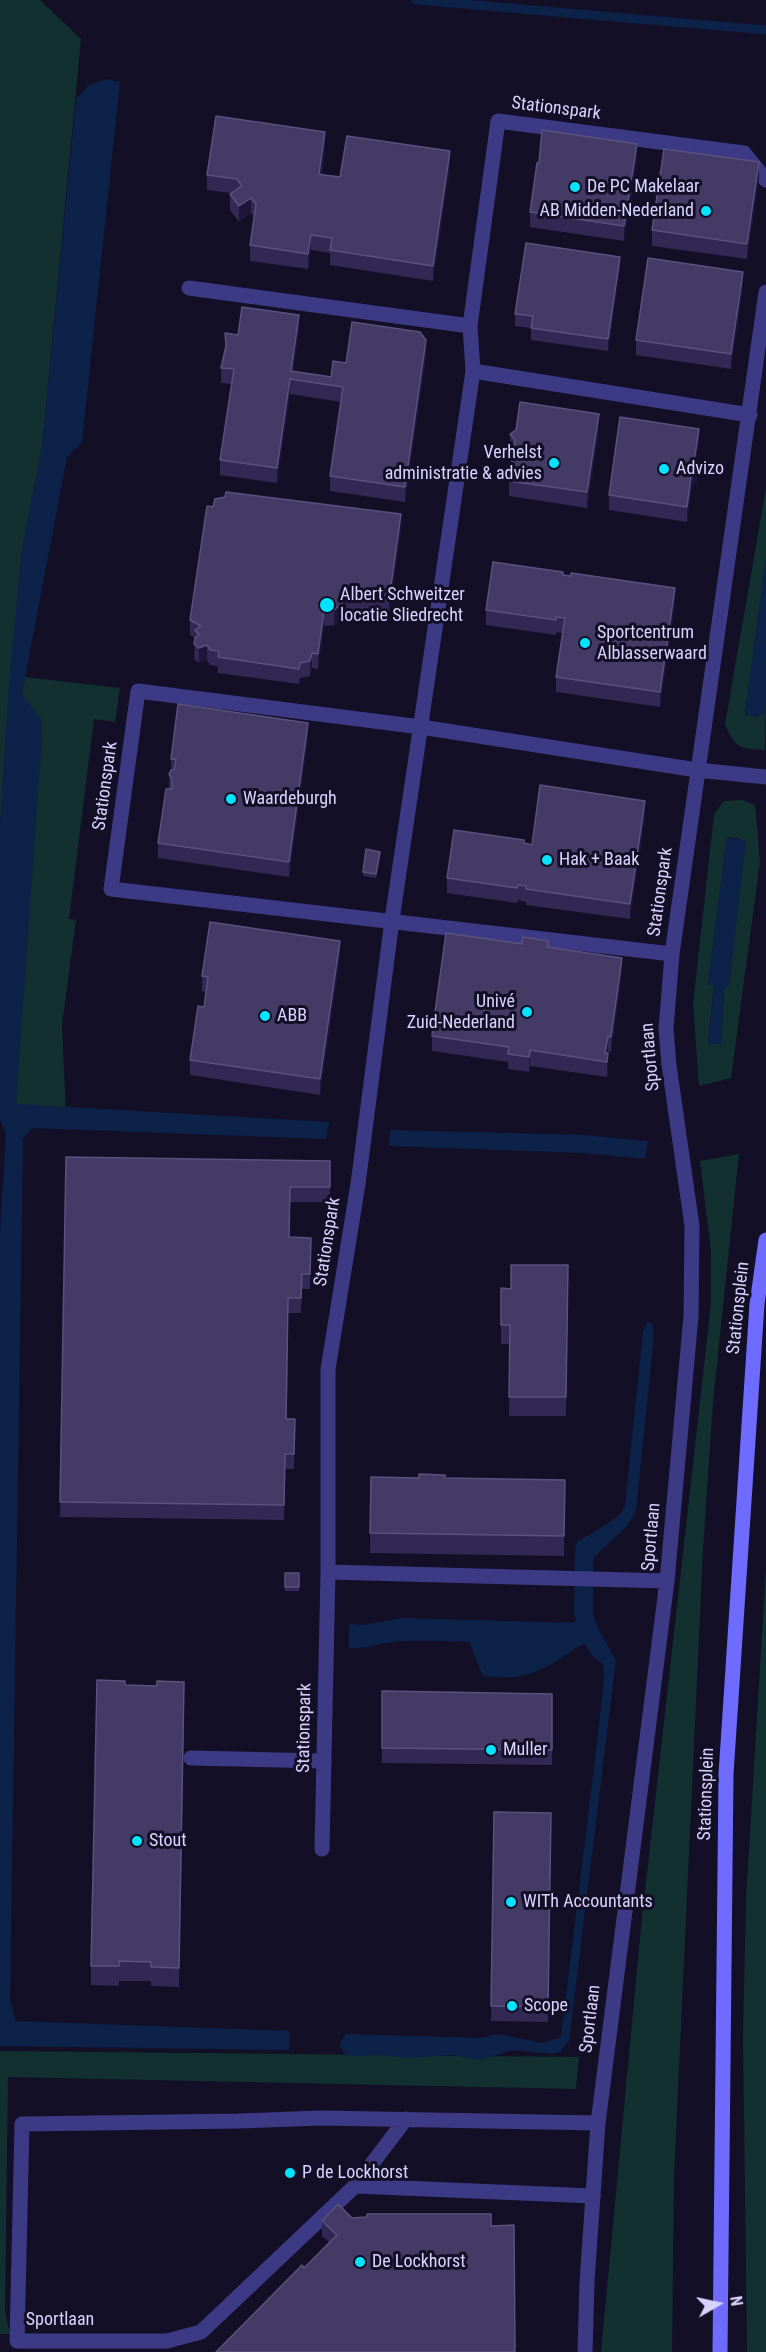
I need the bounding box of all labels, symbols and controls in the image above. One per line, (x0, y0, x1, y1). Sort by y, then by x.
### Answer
street label: Stationspark (510, 93, 602, 125)
place label: De PC Makelaar (587, 176, 700, 198)
marker: De PC Makelaar (568, 180, 582, 194)
place label: AB Midden-Nederland (540, 200, 694, 222)
marker: AB Midden-Nederland (699, 204, 713, 218)
place label: Verhelst administratie & advies (385, 442, 542, 484)
marker: Verhelst administratie & advies (547, 456, 561, 470)
place label: Advizo (676, 458, 724, 480)
marker: Advizo (657, 462, 671, 476)
place label: Albert Schweitzer locatie Sliedrecht (340, 584, 465, 626)
marker: Albert Schweitzer locatie Sliedrecht (318, 596, 336, 614)
place label: Sportcentrum Alblasserwaard (597, 622, 707, 664)
marker: Sportcentrum Alblasserwaard (578, 636, 592, 650)
street label: Stationspark (89, 740, 123, 832)
place label: Waardeburgh (243, 788, 337, 810)
marker: Waardeburgh (224, 792, 238, 806)
street label: Stationspark (644, 846, 678, 938)
place label: Hak + Baak (559, 849, 639, 871)
marker: Hak + Baak (540, 853, 554, 867)
place label: Univé Zuid-Nederland (407, 991, 515, 1034)
place label: ABB (277, 1005, 307, 1027)
marker: Univé Zuid-Nederland (520, 1005, 534, 1019)
marker: ABB (258, 1009, 272, 1023)
street label: Sportlaan (637, 1022, 665, 1092)
street label: Stationspark (310, 1196, 346, 1288)
street label: Stationsplein (723, 1261, 755, 1355)
street label: Sportlaan (638, 1502, 666, 1572)
street label: Stationspark (293, 1683, 317, 1773)
place label: Muller (503, 1739, 547, 1761)
marker: Muller (484, 1743, 498, 1757)
street label: Stationsplein (695, 1747, 719, 1841)
place label: Stout (149, 1830, 187, 1852)
marker: Stout (130, 1834, 144, 1848)
place label: WITh Accountants (523, 1891, 653, 1913)
marker: WITh Accountants (504, 1895, 518, 1909)
street label: Sportlaan (576, 1984, 606, 2054)
place label: Scope (524, 1995, 568, 2017)
marker: Scope (505, 1999, 519, 2013)
place label: P de Lockhorst (302, 2162, 408, 2184)
marker: P de Lockhorst (283, 2166, 297, 2180)
place label: De Lockhorst (372, 2251, 466, 2273)
marker: De Lockhorst (353, 2255, 367, 2269)
north arrow (688, 2274, 748, 2334)
text: N (726, 2295, 746, 2307)
street label: Sportlaan (26, 2309, 94, 2331)

